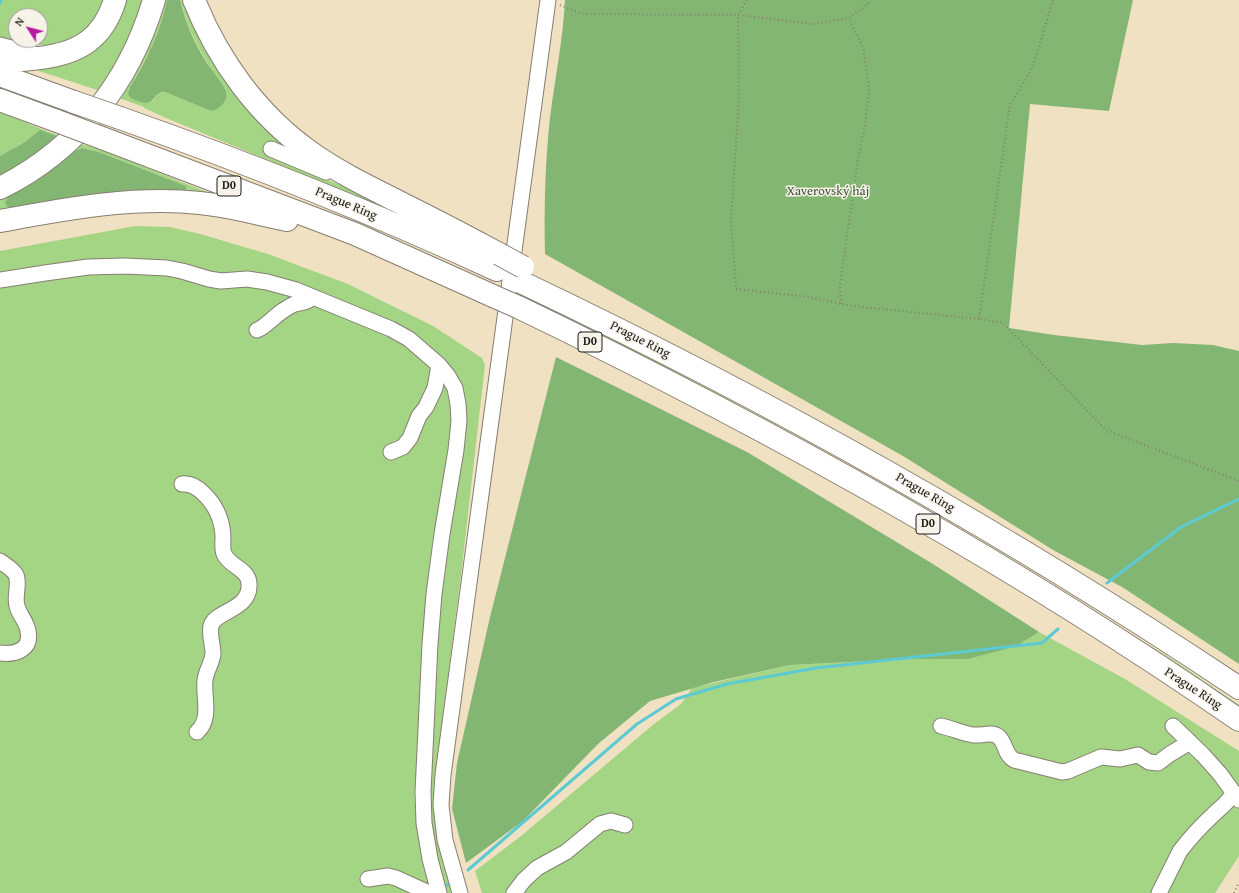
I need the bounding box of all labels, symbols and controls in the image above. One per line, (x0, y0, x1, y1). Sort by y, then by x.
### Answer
north arrow (8, 8, 48, 48)
text: N (10, 14, 28, 29)
road number: D0 (217, 176, 241, 196)
street label: Prague Ring (313, 184, 379, 224)
park label: Xaverovský háj (787, 184, 869, 200)
street label: Prague Ring (607, 318, 673, 362)
road number: D0 (578, 332, 602, 352)
street label: Prague Ring (893, 470, 957, 516)
road number: D0 (916, 514, 940, 534)
street label: Prague Ring (1161, 665, 1225, 713)

